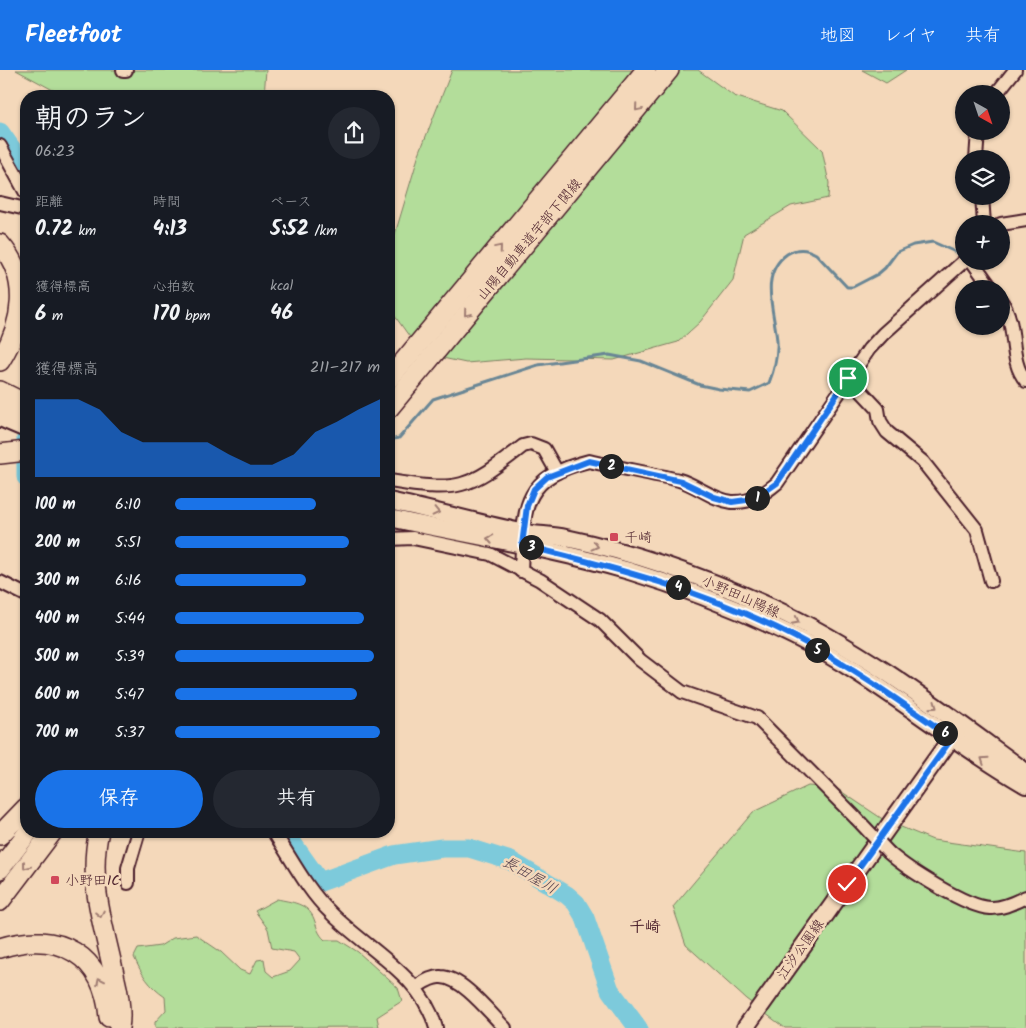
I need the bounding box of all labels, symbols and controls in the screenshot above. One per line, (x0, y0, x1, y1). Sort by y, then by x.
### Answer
text: Fleetfoot (25, 16, 122, 55)
text: 地図 (820, 22, 856, 51)
text: レイヤ (884, 22, 937, 51)
text: 共有 (965, 22, 1001, 51)
north arrow (955, 85, 1010, 140)
map controls (955, 85, 1010, 335)
text: 朝のラン (35, 97, 147, 142)
one-way arrow (635, 102, 644, 111)
button: share (328, 107, 380, 159)
text: 06:23 (35, 139, 74, 164)
button: layers (955, 150, 1010, 205)
street label: 山陽自動車道宇部下関線 (472, 174, 588, 306)
text: 距離 (35, 191, 63, 213)
text: 時間 (153, 191, 181, 213)
text: ペース (270, 191, 312, 213)
text: 0.72 (35, 213, 73, 246)
text: 4:13 (153, 213, 187, 246)
text: 5:52 (270, 213, 309, 246)
button: + (955, 215, 1010, 270)
text: km (73, 220, 96, 242)
text: /km (309, 220, 337, 242)
one-way arrow (493, 244, 502, 253)
text: kcal (270, 275, 293, 297)
text: 獲得標高 (35, 276, 91, 298)
text: 心拍数 (153, 276, 195, 298)
button: − (955, 280, 1010, 335)
text: 46 (270, 297, 293, 330)
text: 6 (35, 298, 46, 331)
text: 170 (153, 298, 180, 331)
text: m (46, 305, 63, 327)
text: bpm (180, 305, 211, 327)
one-way arrow (464, 308, 473, 317)
text: 211–217 m (310, 355, 380, 380)
text: 獲得標高 (35, 357, 99, 382)
pin (827, 357, 869, 399)
icon: arrive (834, 364, 862, 392)
pin: 2 (598, 454, 624, 478)
text: 2 (607, 455, 616, 477)
pin: 1 (744, 486, 770, 510)
text: 1 (755, 487, 760, 509)
text: 100 m (35, 492, 76, 517)
text: 6:10 (115, 492, 141, 517)
one-way arrow (432, 506, 441, 517)
place label: 千崎 (624, 527, 652, 549)
text: 200 m (35, 530, 80, 555)
text: 5:51 (115, 530, 141, 555)
marker: 千崎 (608, 531, 620, 543)
one-way arrow (485, 534, 494, 544)
pin: 3 (518, 534, 544, 560)
text: 3 (528, 536, 535, 558)
one-way arrow (591, 540, 600, 551)
text: 300 m (35, 568, 79, 593)
text: 6:16 (115, 568, 142, 593)
street label: 小野田山陽線 (698, 570, 783, 624)
pin: 4 (666, 574, 690, 600)
text: 4 (675, 576, 682, 598)
text: 400 m (35, 606, 79, 631)
text: 5:44 (115, 606, 145, 631)
one-way arrow (791, 614, 800, 624)
pin: 5 (804, 638, 830, 662)
text: 5 (814, 639, 821, 661)
text: 500 m (35, 644, 79, 669)
text: 5:39 (115, 644, 144, 669)
text: 600 m (35, 682, 79, 707)
text: 5:47 (115, 682, 144, 707)
one-way arrow (928, 700, 938, 709)
text: 700 m (35, 720, 78, 745)
text: 5:37 (115, 720, 144, 745)
pin: 6 (932, 720, 958, 746)
text: 6 (942, 722, 949, 744)
one-way arrow (981, 757, 990, 766)
button: 保存 (35, 770, 203, 828)
button: 共有 (213, 770, 380, 828)
water label: 長田屋川 (498, 850, 561, 901)
one-way arrow (24, 860, 32, 869)
pin (826, 863, 868, 905)
place label: 小野田IC (65, 870, 120, 892)
icon: check (833, 870, 861, 898)
marker: 小野田IC (49, 874, 61, 886)
one-way arrow (94, 910, 105, 919)
district label: 千崎 (629, 915, 661, 940)
street label: 江汐公園線 (772, 915, 830, 985)
one-way arrow (96, 977, 106, 986)

